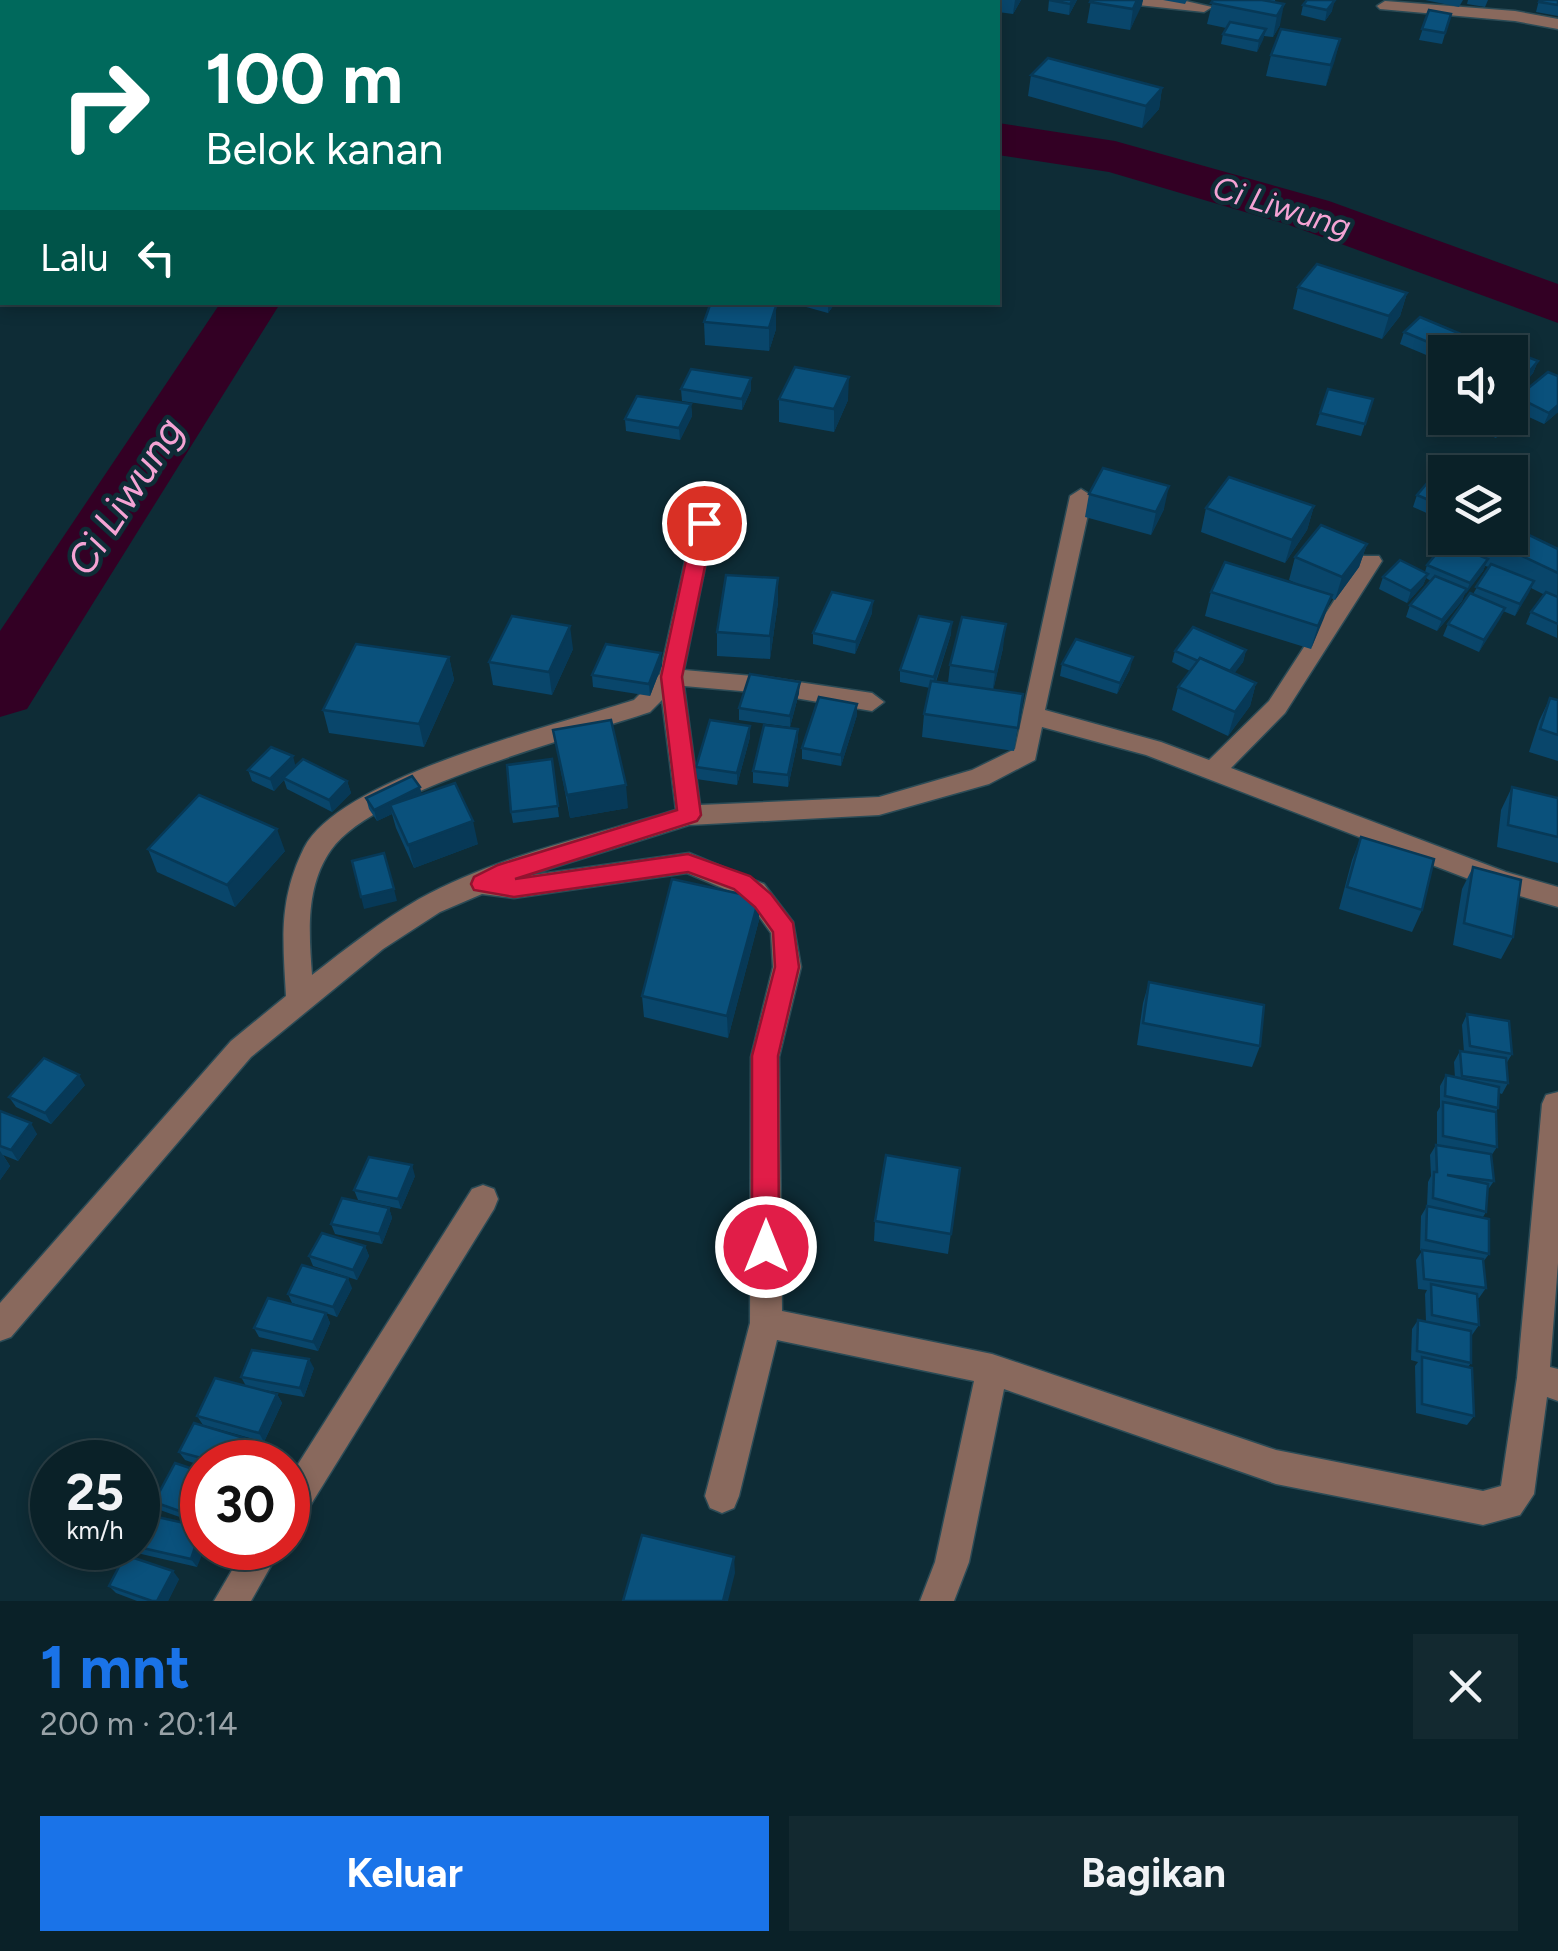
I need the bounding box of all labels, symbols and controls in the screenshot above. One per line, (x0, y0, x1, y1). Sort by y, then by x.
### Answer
text: 100 m (205, 36, 403, 121)
icon: right (40, 40, 170, 170)
text: Belok kanan (205, 121, 443, 175)
water label: Ci Liwung (1208, 168, 1356, 246)
icon: left (129, 230, 184, 285)
text: Lalu (40, 235, 109, 281)
map controls (1428, 335, 1528, 555)
button: sound (1428, 335, 1528, 435)
water label: Ci Liwung (56, 408, 194, 584)
button: layers (1428, 455, 1528, 555)
pin (662, 481, 747, 566)
icon: arrive (677, 496, 732, 551)
position arrow (714, 1195, 818, 1299)
speed limit sign: 30 (180, 1440, 310, 1570)
text: 25 (66, 1462, 124, 1523)
text: km/h (66, 1515, 124, 1545)
text: 1 mnt (40, 1631, 190, 1703)
button: close (1413, 1634, 1518, 1739)
text: 200 m · 20:14 (40, 1705, 238, 1743)
button: Keluar (40, 1816, 769, 1931)
button: Bagikan (789, 1816, 1518, 1931)

